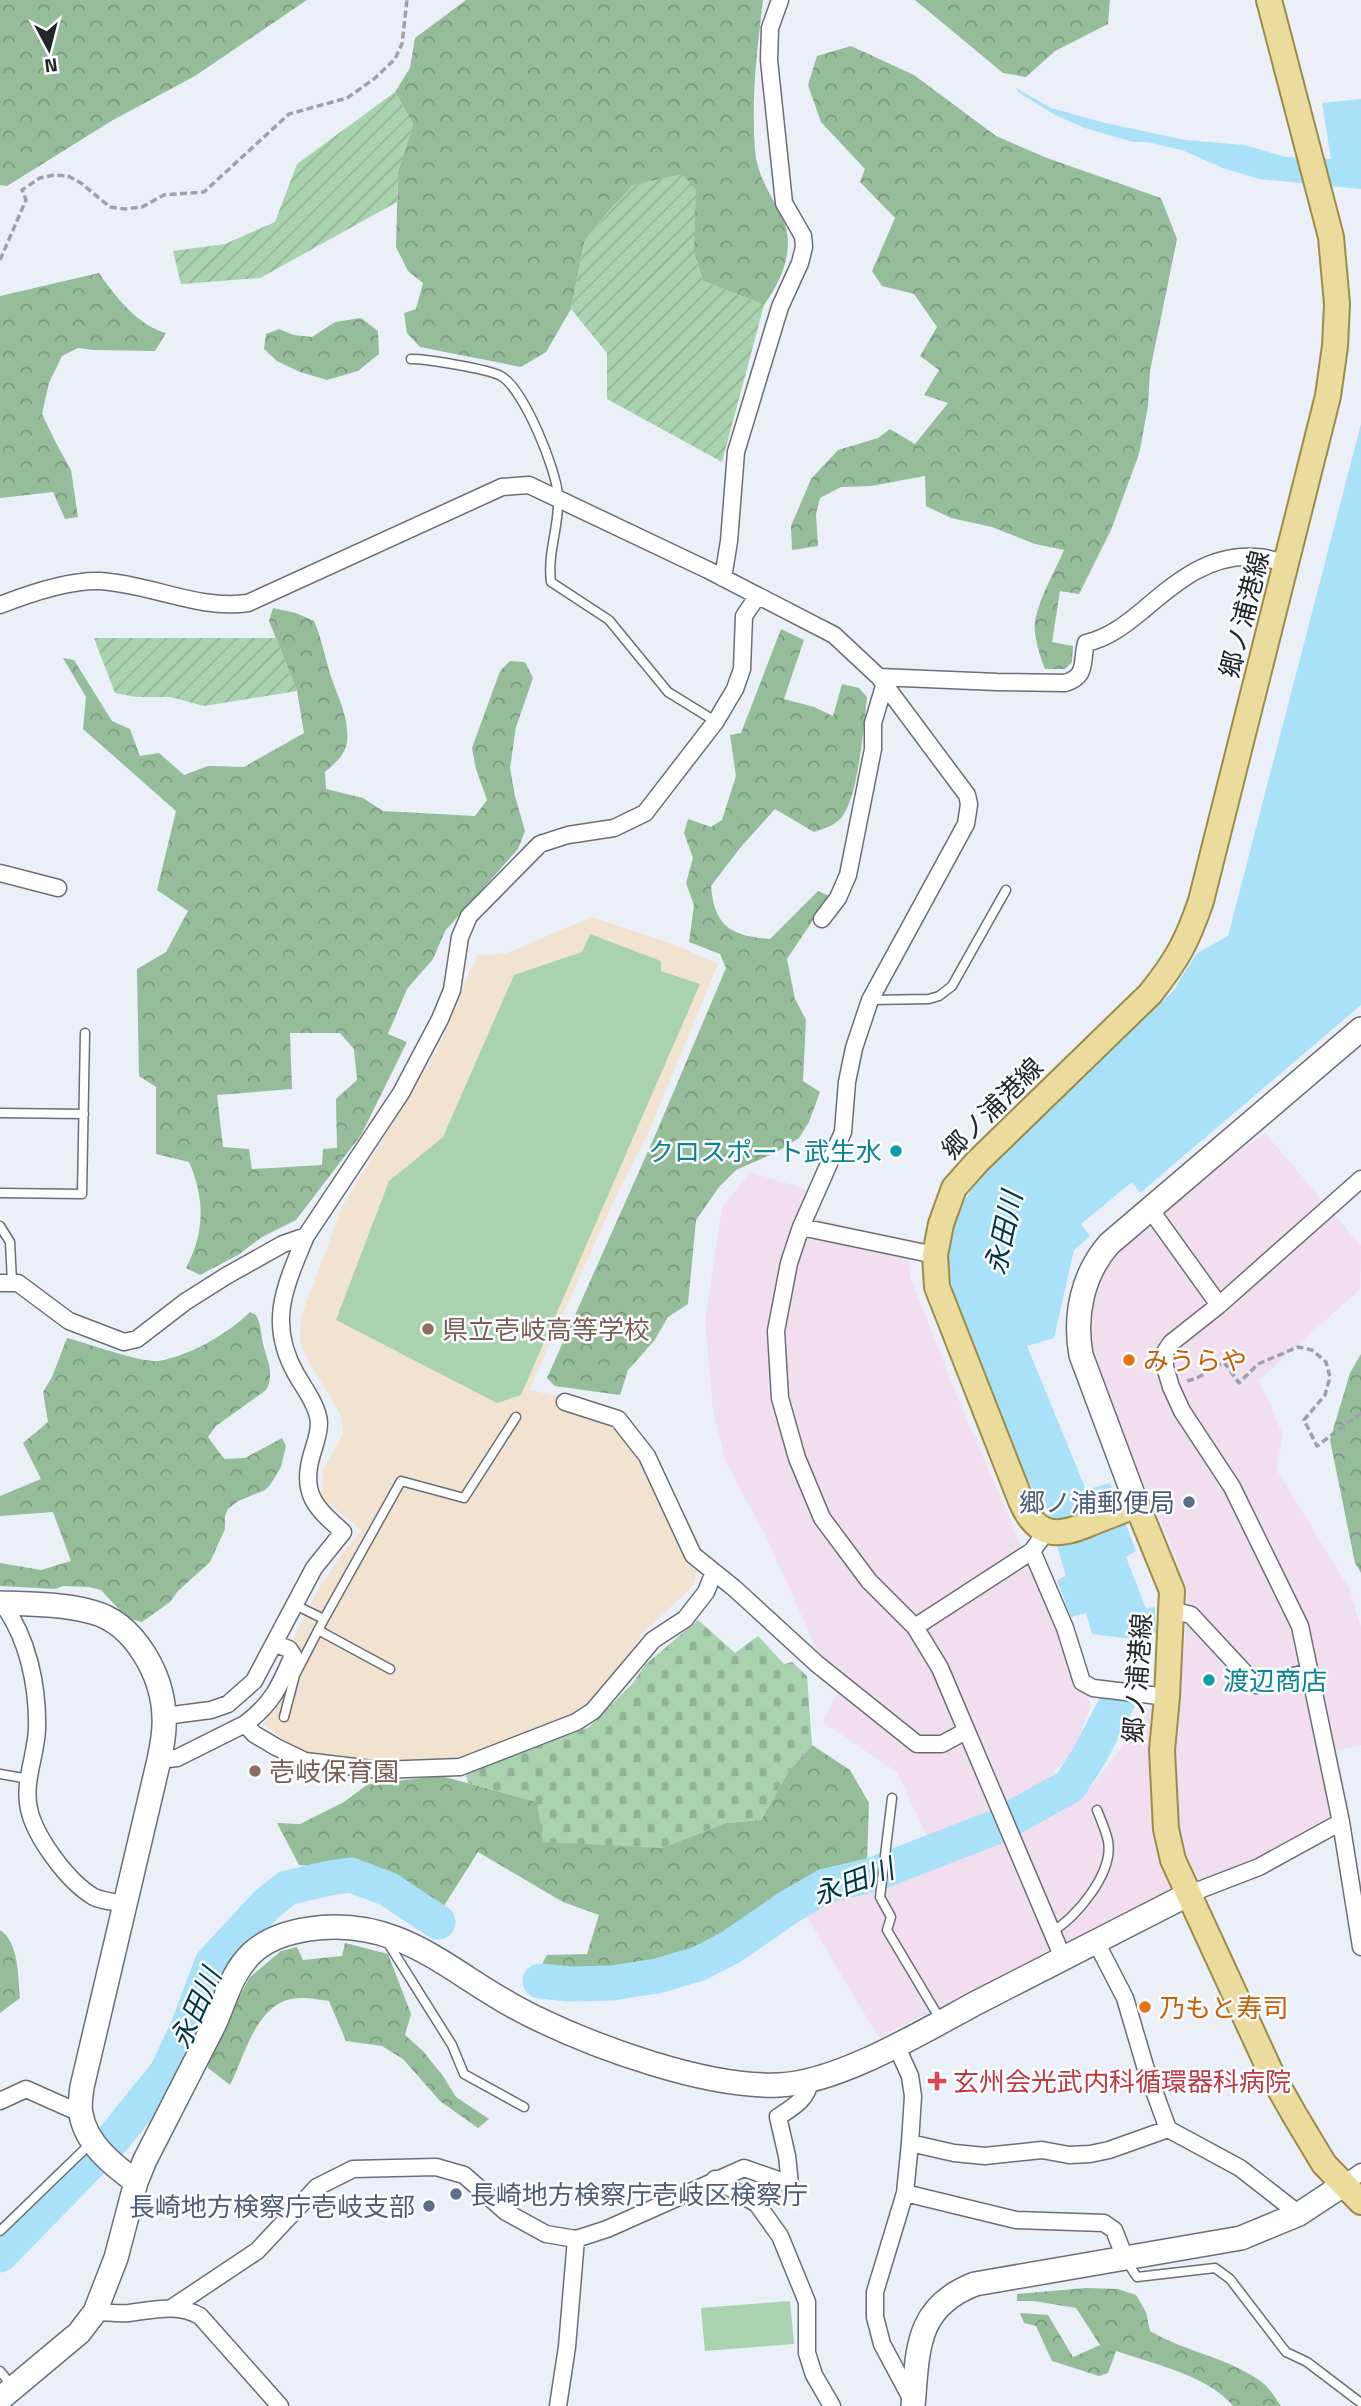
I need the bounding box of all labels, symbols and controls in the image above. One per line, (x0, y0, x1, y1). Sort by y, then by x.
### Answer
north arrow (14, 14, 84, 84)
text: N (43, 51, 59, 82)
street label: 郷ノ浦港線 (1209, 546, 1279, 682)
street label: 郷ノ浦港線 (932, 1048, 1052, 1168)
place label: クロスポート武生水 (648, 1132, 882, 1171)
marker: クロスポート武生水 (888, 1143, 904, 1159)
water label: 永田川 (973, 1185, 1033, 1279)
place label: 県立壱岐高等学校 (442, 1310, 650, 1349)
marker: 県立壱岐高等学校 (420, 1321, 436, 1337)
place label: みうらや (1143, 1341, 1247, 1380)
marker: みうらや (1121, 1352, 1137, 1368)
place label: 郷ノ浦郵便局 (1019, 1483, 1175, 1522)
marker: 郷ノ浦郵便局 (1181, 1494, 1197, 1510)
street label: 郷ノ浦港線 (1113, 1612, 1161, 1744)
place label: 渡辺商店 (1223, 1661, 1327, 1700)
marker: 渡辺商店 (1201, 1672, 1217, 1688)
place label: 壱岐保育園 (269, 1752, 399, 1791)
marker: 壱岐保育園 (247, 1763, 263, 1779)
water label: 永田川 (806, 1845, 903, 1916)
water label: 永田川 (158, 1958, 233, 2055)
place label: 乃もと寿司 (1159, 1988, 1288, 2027)
marker: 乃もと寿司 (1137, 1999, 1153, 2015)
place label: 玄州会光武内科循環器科病院 (953, 2062, 1291, 2101)
marker: 玄州会光武内科循環器科病院 (927, 2071, 947, 2091)
place label: 長崎地方検察庁壱岐区検察庁 (470, 2175, 808, 2214)
marker: 長崎地方検察庁壱岐区検察庁 (448, 2186, 464, 2202)
place label: 長崎地方検察庁壱岐支部 (129, 2187, 415, 2226)
marker: 長崎地方検察庁壱岐支部 (421, 2198, 437, 2214)

